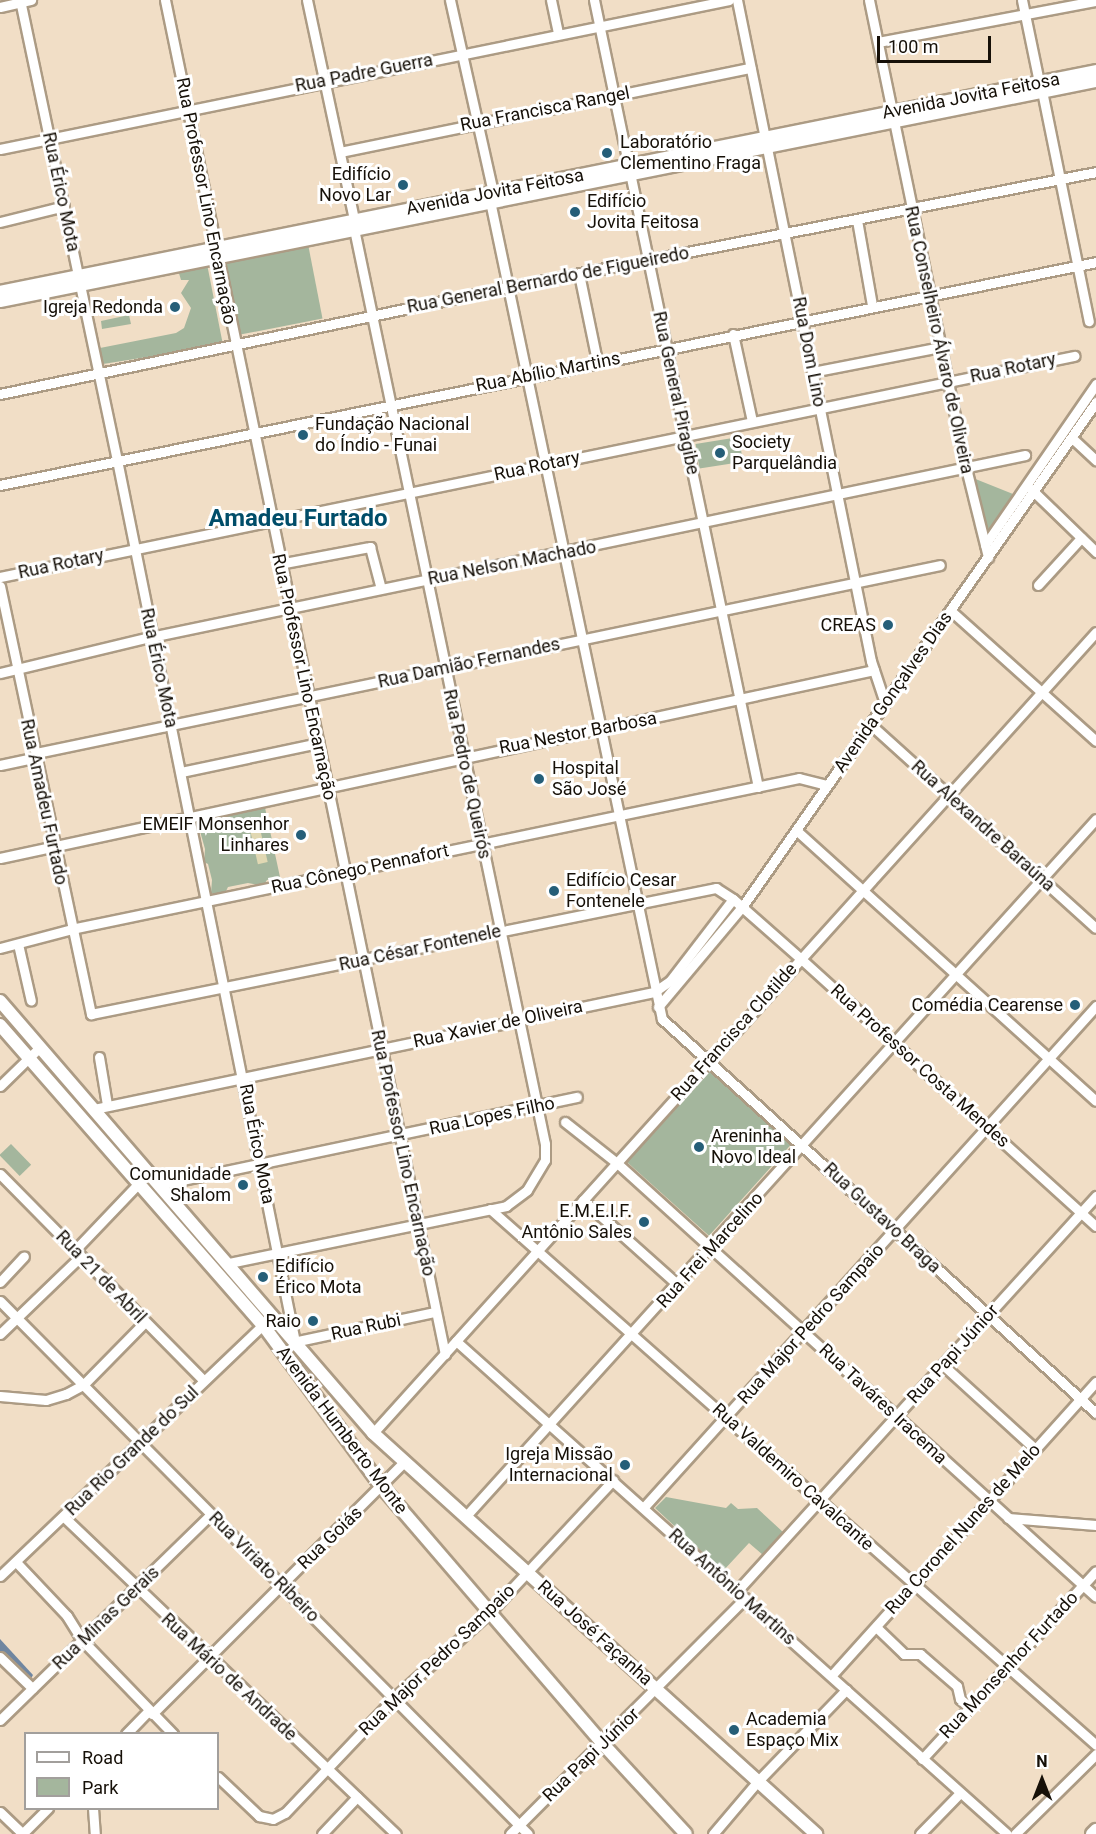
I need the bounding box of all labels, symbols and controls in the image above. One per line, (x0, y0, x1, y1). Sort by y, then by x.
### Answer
scale bar (880, 24, 994, 62)
text: 100 m (888, 36, 939, 57)
street label: Rua Padre Guerra (293, 49, 435, 97)
street label: Avenida Jovita Feitosa (880, 68, 1062, 124)
street label: Rua Professor Lino Encarnação (171, 76, 241, 326)
street label: Rua Francisca Rangel (458, 82, 632, 136)
street label: Rua Érico Mota (38, 130, 84, 254)
place label: Laboratório Clementino Fraga (620, 132, 761, 174)
marker: Laboratório Clementino Fraga (598, 144, 616, 162)
place label: Edifício Novo Lar (319, 164, 391, 207)
street label: Avenida Jovita Feitosa (404, 164, 586, 220)
marker: Edifício Novo Lar (396, 178, 410, 192)
place label: Edifício Jovita Feitosa (587, 191, 699, 234)
street label: Rua Conselheiro Álvaro de Oliveira (900, 204, 978, 476)
marker: Edifício Jovita Feitosa (568, 205, 582, 219)
street label: Rua General Bernardo de Figueiredo (405, 242, 691, 318)
street label: Rua Dom Lino (788, 295, 830, 409)
place label: Igreja Redonda (43, 296, 163, 318)
marker: Igreja Redonda (168, 300, 182, 314)
street label: Rua General Piragibe (648, 309, 704, 477)
street label: Rua Abílio Martins (474, 347, 622, 397)
street label: Rua Rotary (968, 348, 1058, 388)
place label: Fundação Nacional do Índio - Funai (315, 414, 469, 456)
marker: Fundação Nacional do Índio - Funai (296, 428, 310, 442)
place label: Society Parquelândia (732, 432, 837, 474)
street label: Rua Rotary (492, 446, 582, 486)
marker: Society Parquelândia (713, 446, 727, 460)
district label: Amadeu Furtado (208, 505, 388, 533)
street label: Rua Nelson Machado (426, 536, 598, 590)
street label: Rua Rotary (16, 544, 106, 584)
street label: Rua Professor Lino Encarnação (267, 552, 341, 802)
street label: Rua Érico Mota (136, 606, 182, 730)
street label: Avenida Gonçalves Dias (829, 607, 957, 777)
place label: CREAS (821, 614, 876, 636)
marker: CREAS (881, 618, 895, 632)
street label: Rua Damião Fernandes (376, 633, 562, 693)
street label: Rua Pedro de Queirós (438, 687, 496, 861)
street label: Rua Nestor Barbosa (497, 707, 659, 759)
street label: Rua Amadeu Furtado (16, 717, 72, 887)
street label: Rua Alexandre Baraúna (907, 756, 1059, 896)
place label: Hospital São José (552, 758, 626, 800)
marker: Hospital São José (530, 770, 548, 788)
place label: EMEIF Monsenhor Linhares (143, 814, 289, 856)
marker: EMEIF Monsenhor Linhares (294, 828, 308, 842)
street label: Rua Cônego Pennafort (269, 840, 451, 898)
place label: Edifício Cesar Fontenele (566, 870, 676, 912)
marker: Edifício Cesar Fontenele (547, 884, 561, 898)
street label: Rua César Fontenele (337, 920, 503, 976)
street label: Rua Francisca Clotilde (666, 959, 802, 1105)
street label: Rua Professor Costa Mendes (826, 980, 1014, 1152)
place label: Comédia Cearense (912, 994, 1063, 1016)
street label: Rua Xavier de Oliveira (411, 995, 585, 1053)
marker: Comédia Cearense (1068, 998, 1082, 1012)
street label: Rua Professor Lino Encarnação (366, 1028, 440, 1278)
street label: Rua Érico Mota (235, 1082, 279, 1206)
street label: Rua Lopes Filho (427, 1092, 557, 1140)
place label: Areninha Novo Ideal (711, 1126, 796, 1168)
marker: Areninha Novo Ideal (692, 1140, 706, 1154)
street label: Rua Gustavo Braga (819, 1158, 945, 1278)
place label: Comunidade Shalom (129, 1164, 231, 1206)
marker: Comunidade Shalom (236, 1178, 250, 1192)
street label: Rua Frei Marcelino (652, 1188, 768, 1312)
place label: E.M.E.I.F. Antônio Sales (522, 1201, 632, 1244)
marker: E.M.E.I.F. Antônio Sales (637, 1215, 651, 1229)
street label: Rua 21 de Abril (51, 1226, 151, 1328)
street label: Rua Major Pedro Sampaio (733, 1239, 889, 1409)
place label: Edifício Érico Mota (275, 1256, 362, 1298)
marker: Edifício Érico Mota (256, 1270, 270, 1284)
street label: Rua Papi Júnior (903, 1300, 1003, 1408)
street label: Rua Rubi (329, 1309, 403, 1345)
place label: Raio (265, 1310, 301, 1332)
marker: Raio (306, 1314, 320, 1328)
street label: Rua Taváres Iracema (814, 1339, 952, 1469)
street label: Avenida Humberto Monte (272, 1342, 412, 1518)
street label: Rua Rio Grande do Sul (61, 1382, 203, 1520)
street label: Rua Valdemiro Cavalcante (708, 1399, 878, 1555)
street label: Rua Coronel Nunes de Melo (881, 1439, 1045, 1619)
place label: Igreja Missão Internacional (505, 1444, 613, 1486)
marker: Igreja Missão Internacional (618, 1458, 632, 1472)
street label: Rua Goiás (293, 1502, 367, 1574)
street label: Rua Viriato Ribeiro (204, 1507, 324, 1627)
street label: Rua Antônio Martins (664, 1524, 800, 1650)
street label: Rua Minas Gerais (48, 1562, 164, 1674)
street label: Rua José Façanha (533, 1576, 657, 1690)
street label: Rua Major Pedro Sampaio (355, 1580, 519, 1740)
street label: Rua Monsenhor Furtado (935, 1587, 1083, 1743)
street label: Rua Mário de Andrade (157, 1609, 301, 1745)
street label: Rua Papi Júnior (538, 1704, 644, 1806)
place label: Academia Espaço Mix (746, 1709, 839, 1752)
marker: Academia Espaço Mix (727, 1723, 741, 1737)
legend (24, 1732, 219, 1810)
text: Road (82, 1747, 123, 1768)
north arrow (1012, 1750, 1072, 1810)
text: N (1036, 1752, 1048, 1771)
text: Park (82, 1777, 118, 1798)

